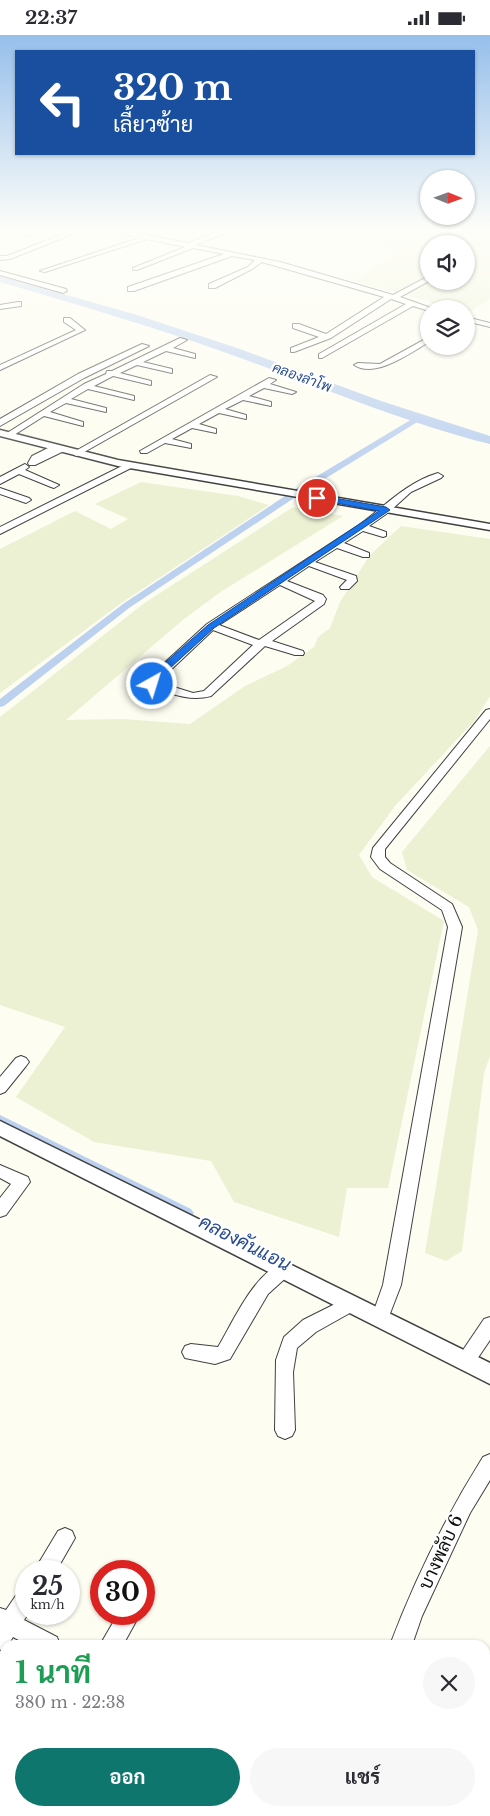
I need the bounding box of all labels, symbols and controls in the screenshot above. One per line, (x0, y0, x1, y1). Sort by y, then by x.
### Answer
text: 22:37 (25, 6, 77, 29)
text: 320 m (113, 66, 233, 109)
icon: left (30, 70, 95, 135)
text: เลี้ยวซ้าย (113, 111, 193, 138)
north arrow (420, 170, 475, 225)
map controls (420, 170, 475, 355)
button: sound (420, 235, 475, 290)
button: layers (420, 300, 475, 355)
water label: คลองลำโพ (270, 358, 334, 396)
pin (296, 477, 338, 519)
icon: arrive (303, 484, 331, 512)
position arrow (125, 657, 177, 709)
water label: คลองคันแอน (195, 1210, 295, 1276)
street label: บางพลับ 6 (414, 1511, 468, 1593)
speed limit sign: 30 (90, 1560, 155, 1625)
text: 25 (32, 1571, 63, 1602)
text: km/h (30, 1597, 65, 1612)
text: 1 นาที (15, 1654, 91, 1691)
button: close (423, 1657, 475, 1709)
text: 380 m · 22:38 (15, 1692, 125, 1712)
button: ออก (15, 1748, 240, 1806)
button: แชร์ (250, 1748, 475, 1806)

